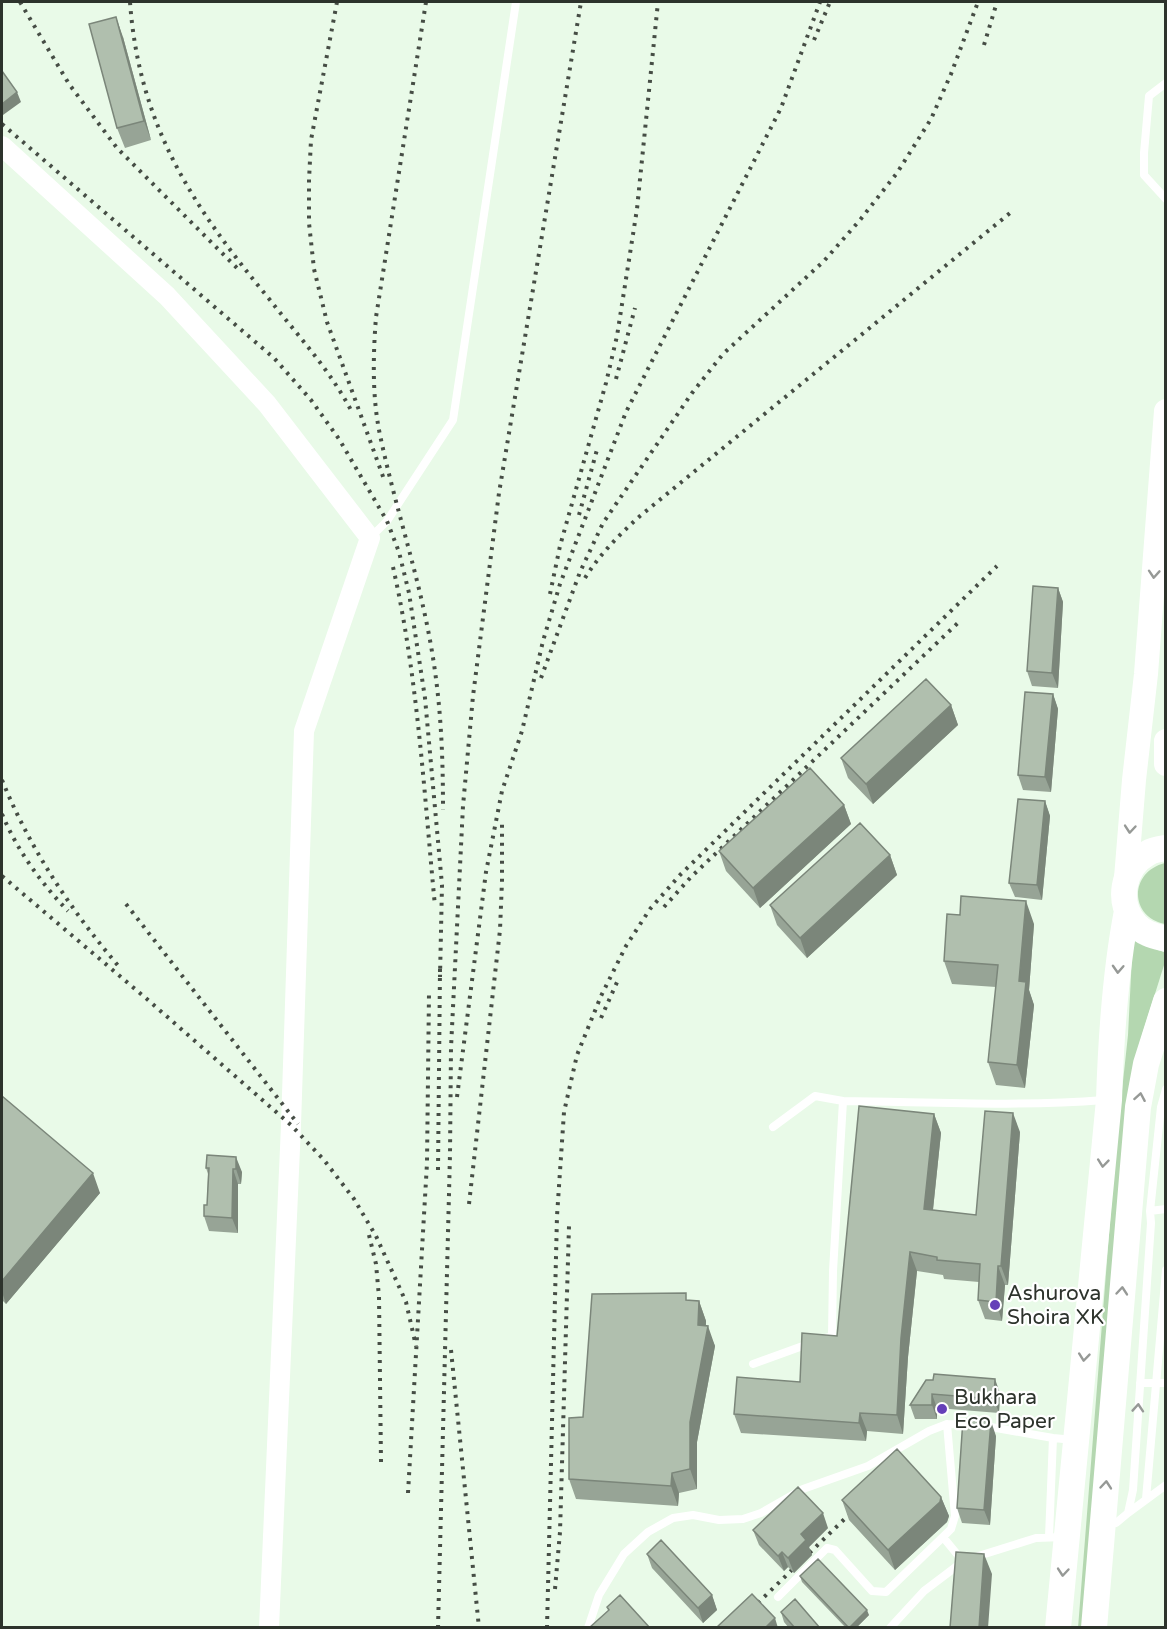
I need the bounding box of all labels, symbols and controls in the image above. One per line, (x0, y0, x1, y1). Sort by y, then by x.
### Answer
one-way arrow (1147, 569, 1160, 578)
one-way arrow (1124, 825, 1137, 834)
one-way arrow (1111, 964, 1124, 973)
one-way arrow (1133, 1092, 1146, 1102)
one-way arrow (1097, 1159, 1110, 1168)
place label: Ashurova Shoira XK (1007, 1281, 1104, 1330)
one-way arrow (1115, 1287, 1128, 1296)
marker: Ashurova Shoira XK (988, 1298, 1002, 1312)
one-way arrow (1078, 1353, 1091, 1362)
place label: Bukhara Eco Paper (954, 1385, 1055, 1434)
marker: Bukhara Eco Paper (935, 1402, 949, 1416)
one-way arrow (1132, 1403, 1145, 1412)
one-way arrow (1099, 1481, 1112, 1490)
one-way arrow (1057, 1568, 1070, 1577)

